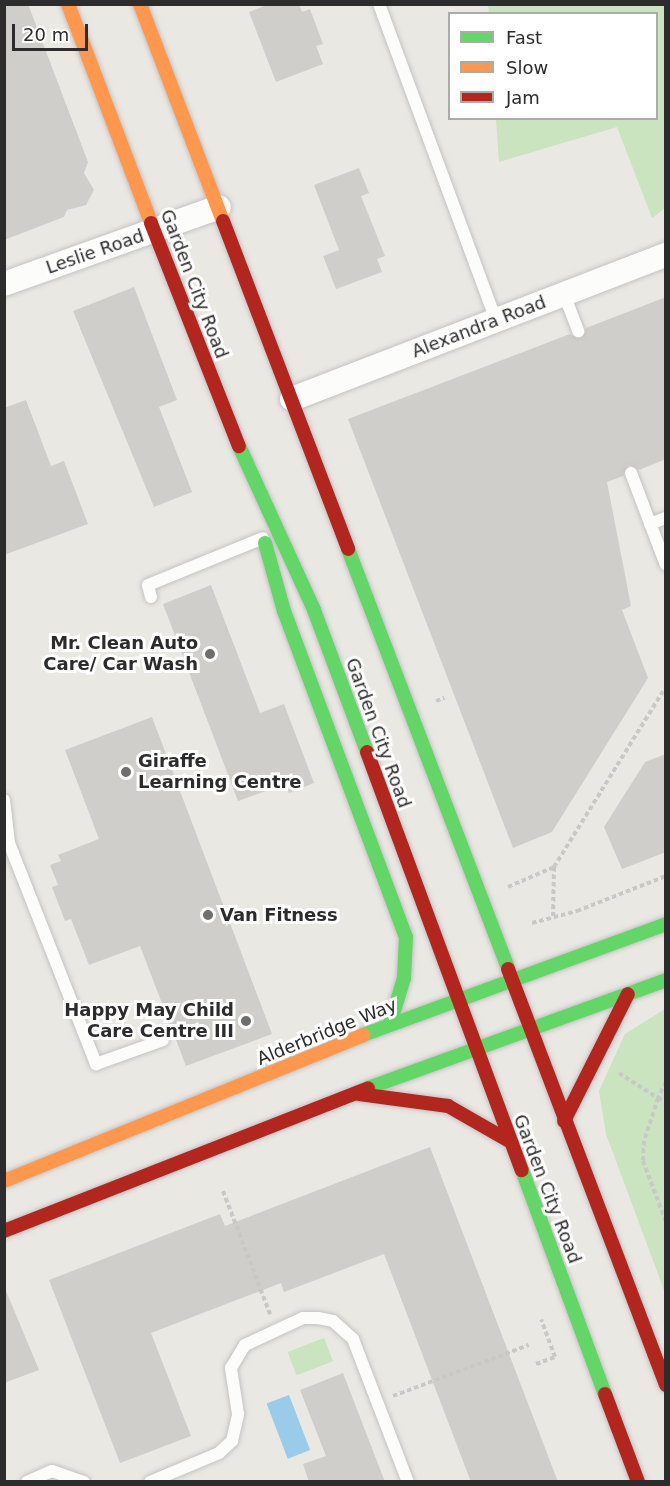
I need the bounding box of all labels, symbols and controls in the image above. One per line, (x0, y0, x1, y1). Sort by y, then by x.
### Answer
scale bar (15, 12, 92, 50)
legend (448, 12, 658, 120)
text: 20 m (23, 24, 69, 45)
text: Fast (506, 27, 542, 48)
text: Slow (506, 57, 548, 78)
text: Jam (506, 87, 540, 108)
street label: Garden City Road (156, 206, 232, 362)
street label: Leslie Road (43, 225, 147, 279)
street label: Alexandra Road (409, 291, 549, 363)
place label: Mr. Clean Auto Care/ Car Wash (43, 633, 198, 676)
marker: Mr. Clean Auto Care/ Car Wash (203, 647, 217, 661)
street label: Garden City Road (341, 655, 415, 811)
place label: Giraffe Learning Centre (138, 751, 302, 794)
marker: Giraffe Learning Centre (119, 765, 133, 779)
place label: Van Fitness (220, 904, 338, 926)
marker: Van Fitness (201, 908, 215, 922)
street label: Alderbridge Way (254, 994, 400, 1070)
place label: Happy May Child Care Centre III (64, 1000, 234, 1042)
marker: Happy May Child Care Centre III (239, 1014, 253, 1028)
street label: Garden City Road (509, 1111, 585, 1267)

